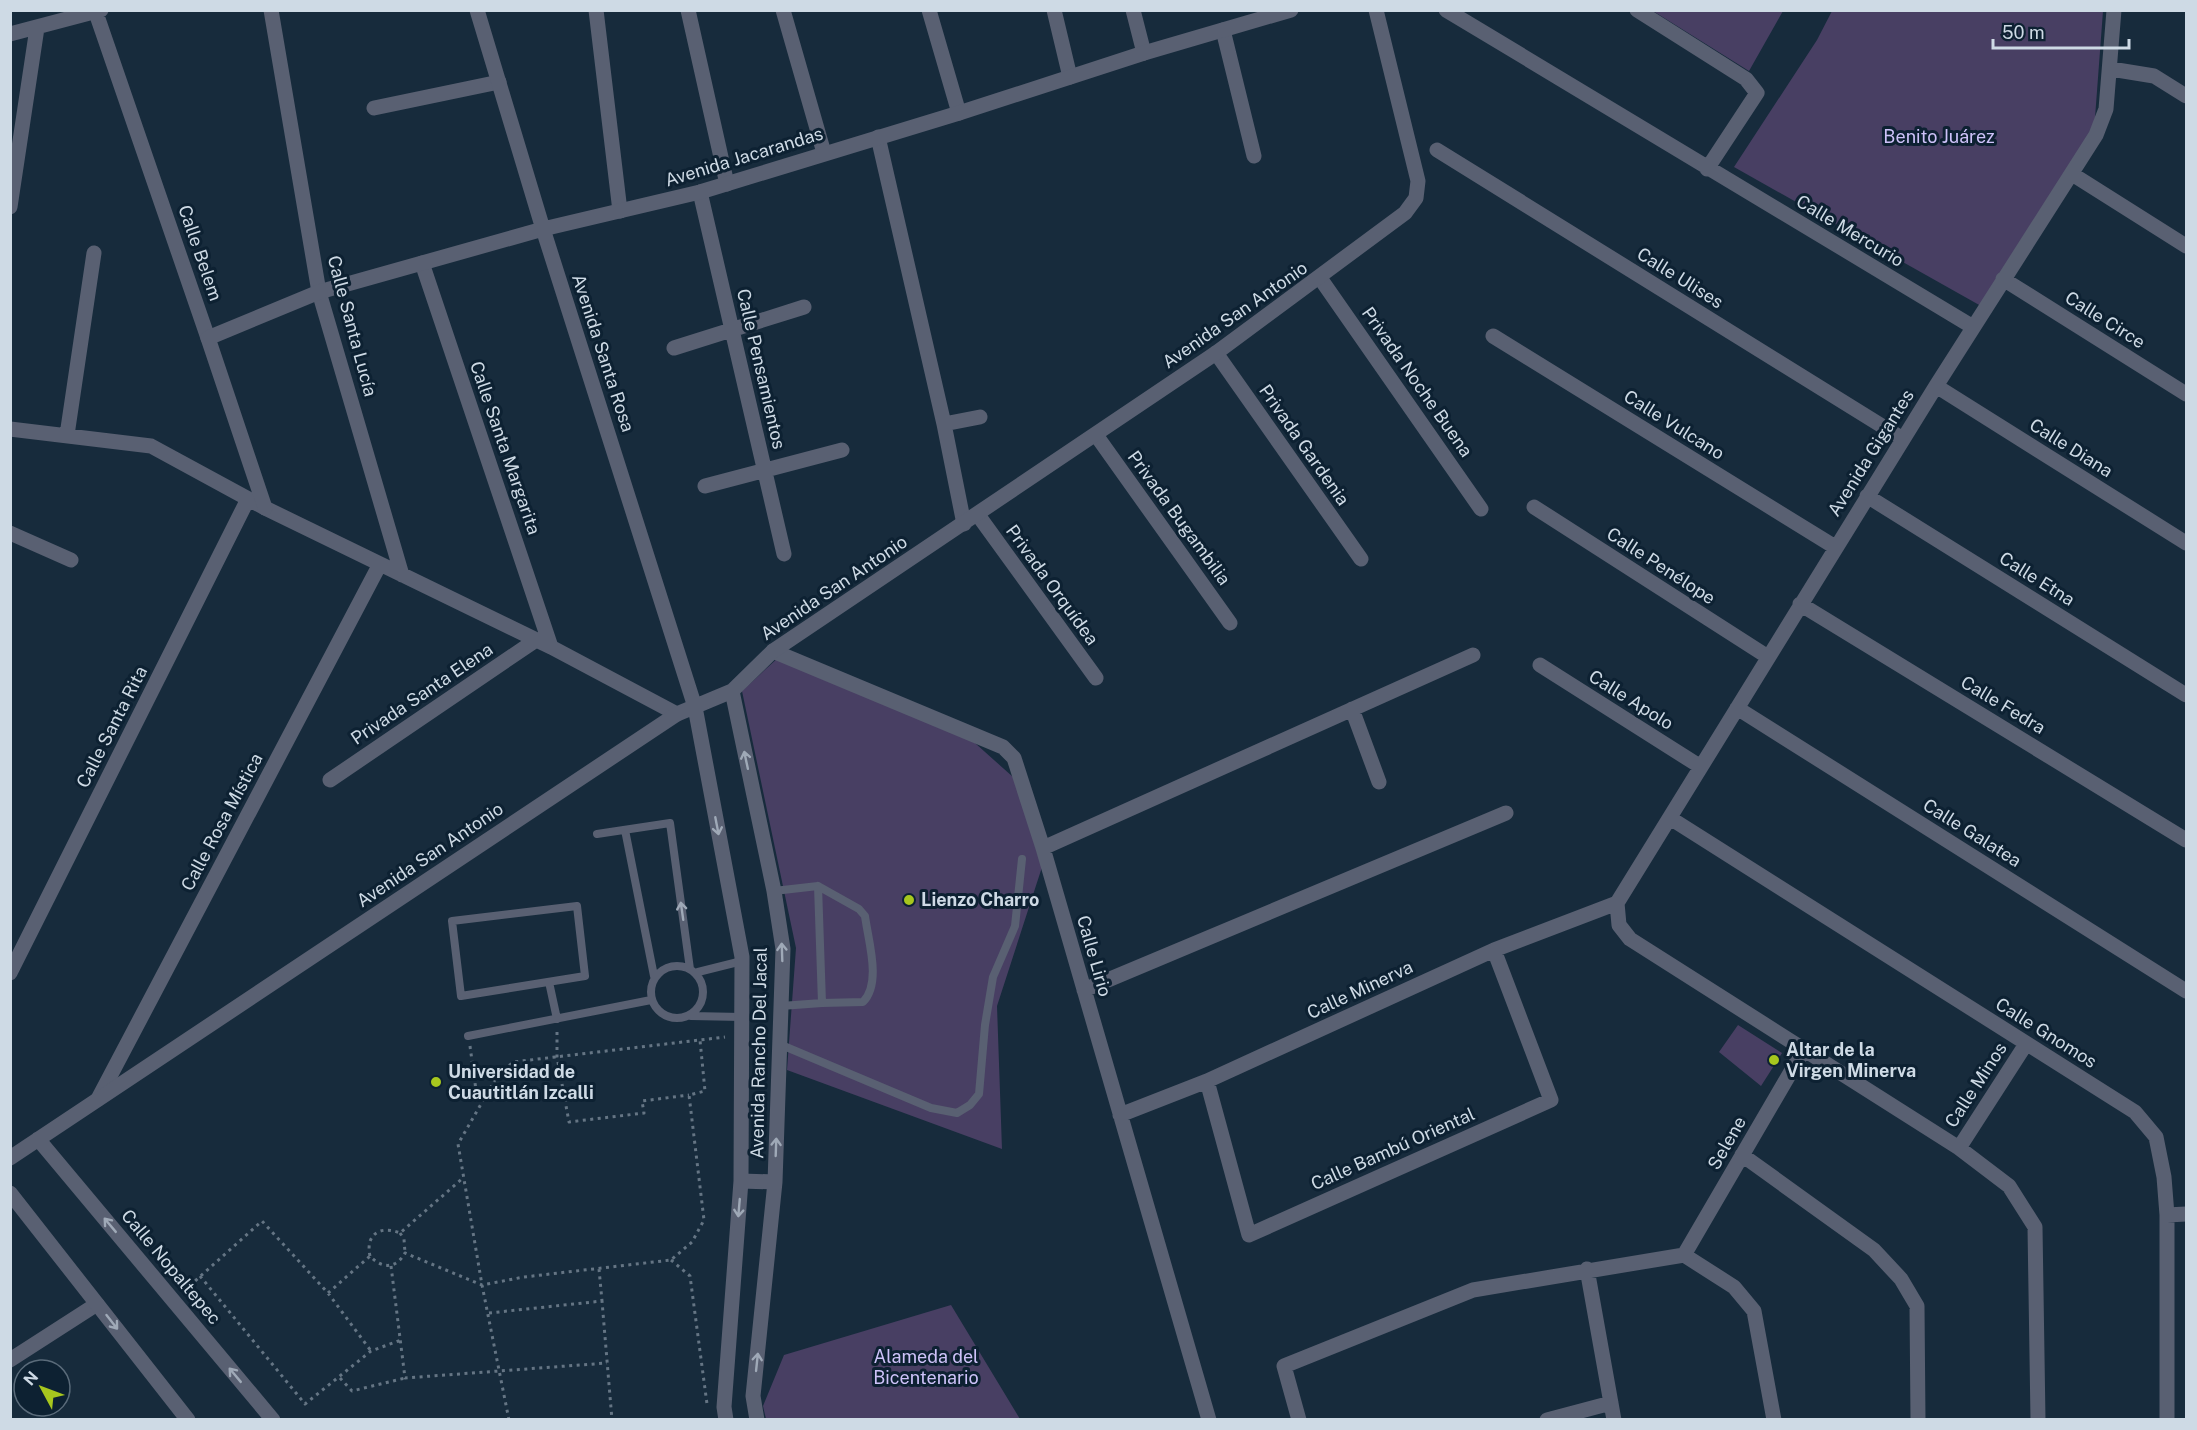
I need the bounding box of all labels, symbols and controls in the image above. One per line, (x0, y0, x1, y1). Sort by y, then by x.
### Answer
scale bar (1993, 12, 2130, 50)
text: 50 m (2002, 22, 2045, 43)
street label: Avenida Jacarandas (662, 123, 825, 191)
park label: Benito Juárez (1883, 126, 1995, 147)
street label: Calle Mercurio (1793, 190, 1908, 271)
street label: Calle Belem (174, 202, 227, 304)
street label: Calle Ulises (1633, 243, 1727, 312)
street label: Calle Santa Lucía (324, 253, 381, 399)
street label: Avenida San Antonio (1158, 257, 1311, 373)
street label: Avenida Santa Rosa (568, 271, 639, 435)
street label: Calle Pensamientos (733, 287, 790, 451)
street label: Calle Circe (2061, 287, 2149, 353)
street label: Privada Noche Buena (1358, 303, 1477, 461)
street label: Calle Santa Margarita (466, 358, 545, 537)
street label: Privada Gardenia (1255, 380, 1354, 509)
street label: Calle Vulcano (1620, 385, 1728, 464)
street label: Avenida Gigantes (1823, 386, 1918, 520)
street label: Calle Diana (2026, 414, 2117, 481)
street label: Privada Bugambilia (1124, 446, 1235, 589)
street label: Privada Orquídea (1002, 521, 1103, 649)
street label: Calle Penélope (1603, 523, 1719, 608)
street label: Avenida San Antonio (756, 531, 911, 644)
street label: Calle Etna (1996, 547, 2079, 610)
street label: Privada Santa Elena (347, 638, 497, 749)
street label: Calle Santa Rita (72, 663, 151, 791)
street label: Calle Apolo (1585, 665, 1677, 734)
street label: Calle Fedra (1957, 671, 2049, 738)
street label: Calle Rosa Mística (176, 749, 267, 894)
one-way arrow (740, 751, 751, 770)
street label: Calle Galatea (1919, 794, 2025, 871)
street label: Avenida San Antonio (352, 798, 507, 911)
one-way arrow (712, 816, 723, 835)
place label: Lienzo Charro (921, 889, 1039, 910)
marker: Lienzo Charro (902, 893, 916, 907)
one-way arrow (676, 902, 687, 922)
street label: Calle Lirio (1073, 913, 1116, 999)
one-way arrow (776, 942, 787, 962)
street label: Avenida Rancho Del Jacal (746, 947, 771, 1159)
street label: Calle Minerva (1304, 956, 1416, 1023)
street label: Calle Gnomos (1992, 993, 2101, 1072)
street label: Calle Minos (1940, 1038, 2011, 1131)
place label: Altar de la Virgen Minerva (1786, 1039, 1916, 1081)
marker: Altar de la Virgen Minerva (1767, 1053, 1781, 1067)
place label: Universidad de Cuautitlán Izcalli (448, 1061, 594, 1103)
marker: Universidad de Cuautitlán Izcalli (429, 1075, 443, 1089)
street label: Calle Bambú Oriental (1308, 1103, 1478, 1194)
street label: Selene (1703, 1112, 1750, 1173)
one-way arrow (771, 1137, 782, 1157)
one-way arrow (734, 1197, 745, 1217)
street label: Calle Nopaltepec (117, 1205, 226, 1328)
one-way arrow (103, 1218, 117, 1233)
one-way arrow (105, 1314, 118, 1330)
park label: Alameda del Bicentenario (873, 1346, 979, 1388)
one-way arrow (752, 1352, 763, 1372)
north arrow (12, 1358, 72, 1418)
one-way arrow (229, 1367, 242, 1383)
text: N (20, 1368, 42, 1389)

